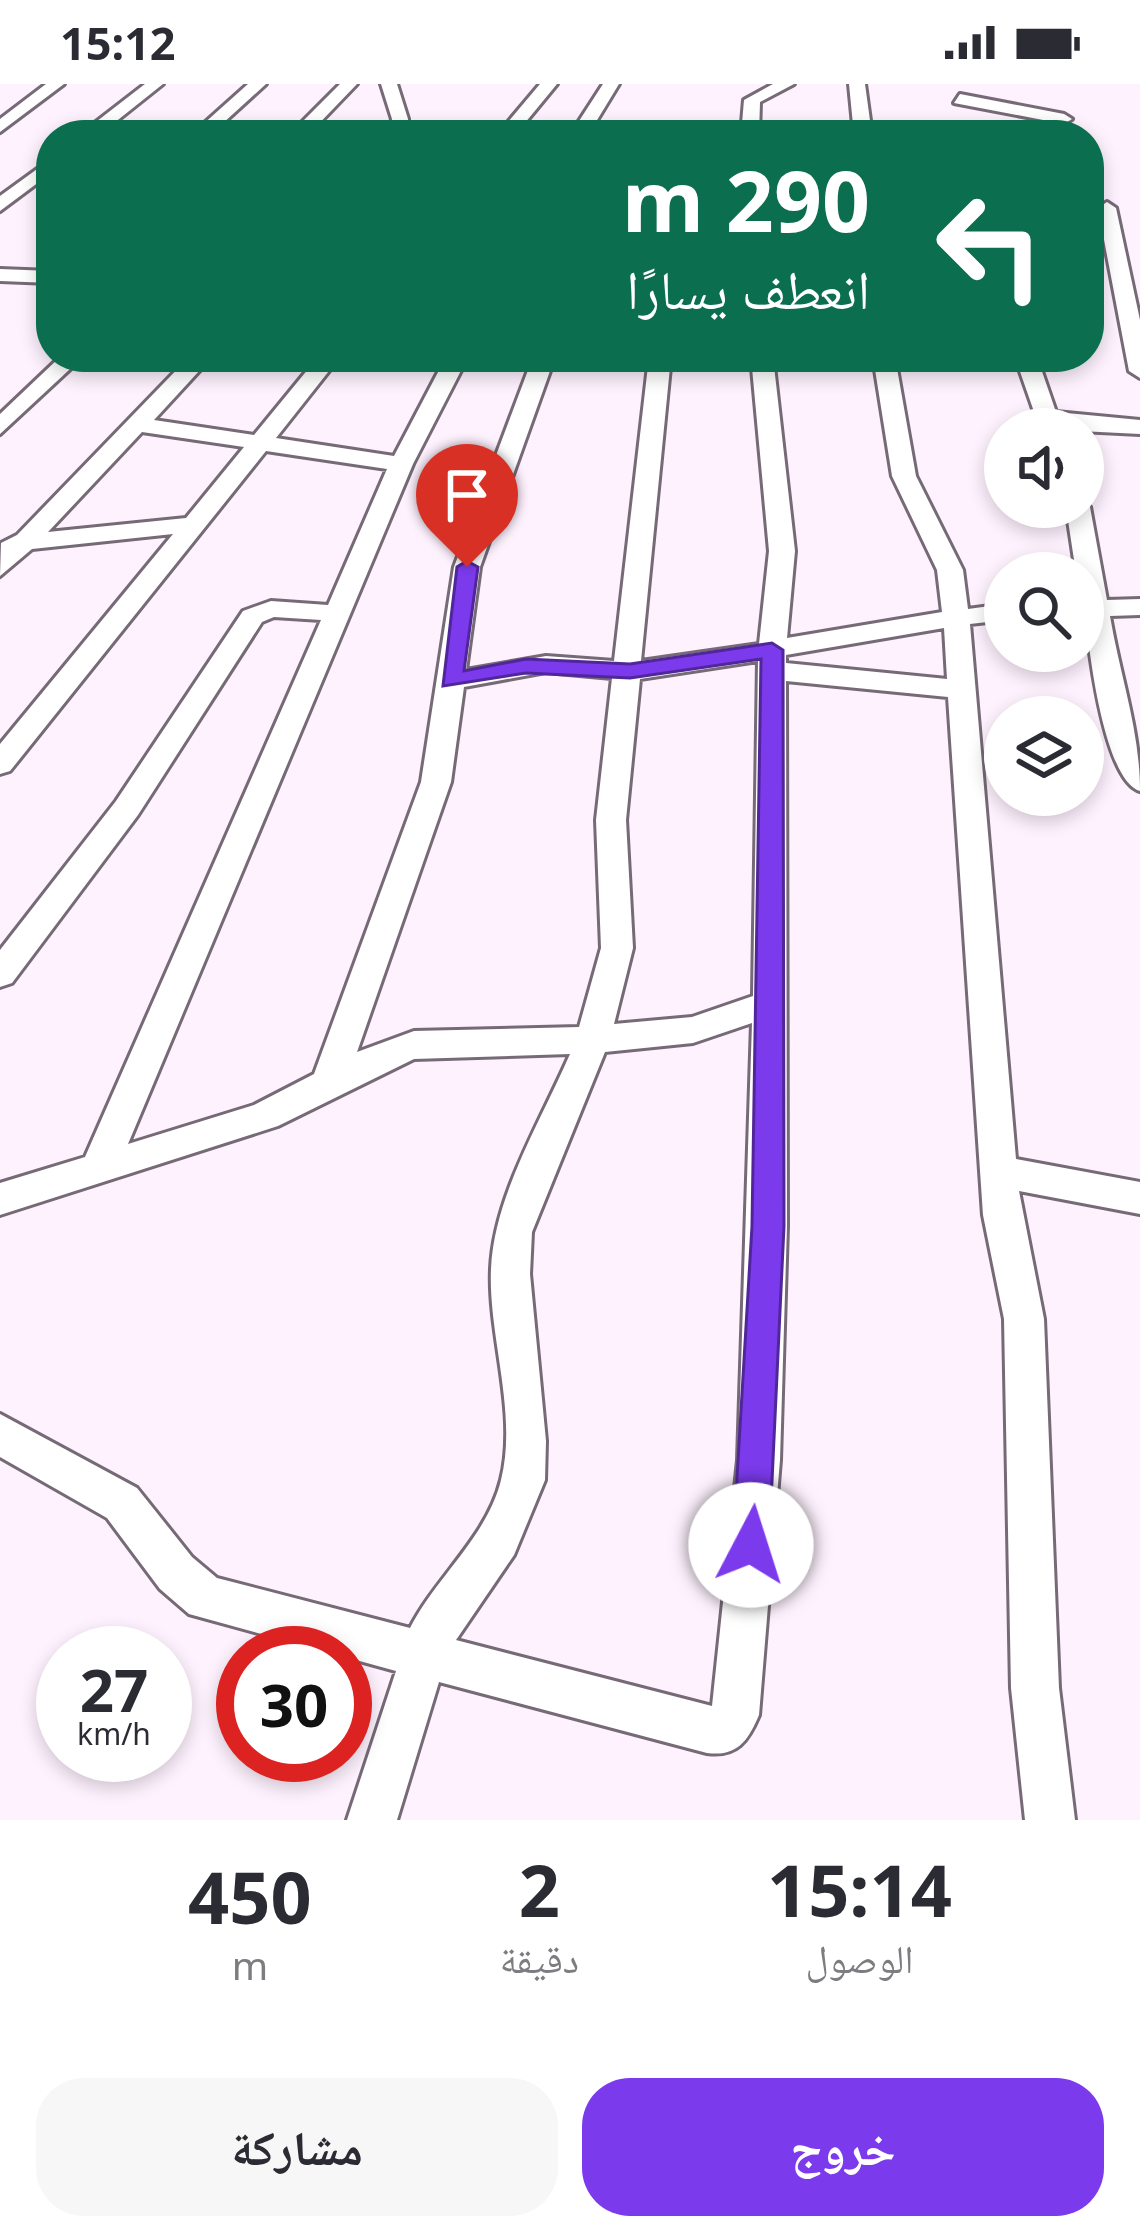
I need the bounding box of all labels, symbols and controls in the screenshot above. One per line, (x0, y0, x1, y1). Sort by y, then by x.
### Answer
text: 15:12 (60, 12, 176, 73)
text: 290 m (622, 142, 870, 257)
icon: left (912, 168, 1068, 324)
text: انعطف يسارًا (626, 251, 870, 325)
map controls (984, 408, 1104, 816)
button: sound (984, 408, 1104, 528)
pin (416, 444, 518, 567)
icon: arrive (434, 462, 500, 528)
button: search (984, 552, 1104, 672)
button: layers (984, 696, 1104, 816)
position arrow (688, 1482, 814, 1608)
speed limit sign: 30 (216, 1626, 372, 1782)
text: 27 (80, 1648, 148, 1730)
text: km/h (77, 1713, 151, 1754)
text: 2 (519, 1840, 560, 1938)
text: 15:14 (767, 1840, 952, 1938)
text: 450 (188, 1847, 312, 1945)
text: دقيقة (500, 1931, 579, 1984)
text: الوصول (806, 1931, 913, 1984)
text: m (232, 1938, 268, 1991)
button: مشاركة (36, 2078, 558, 2216)
button: خروج (582, 2078, 1104, 2216)

